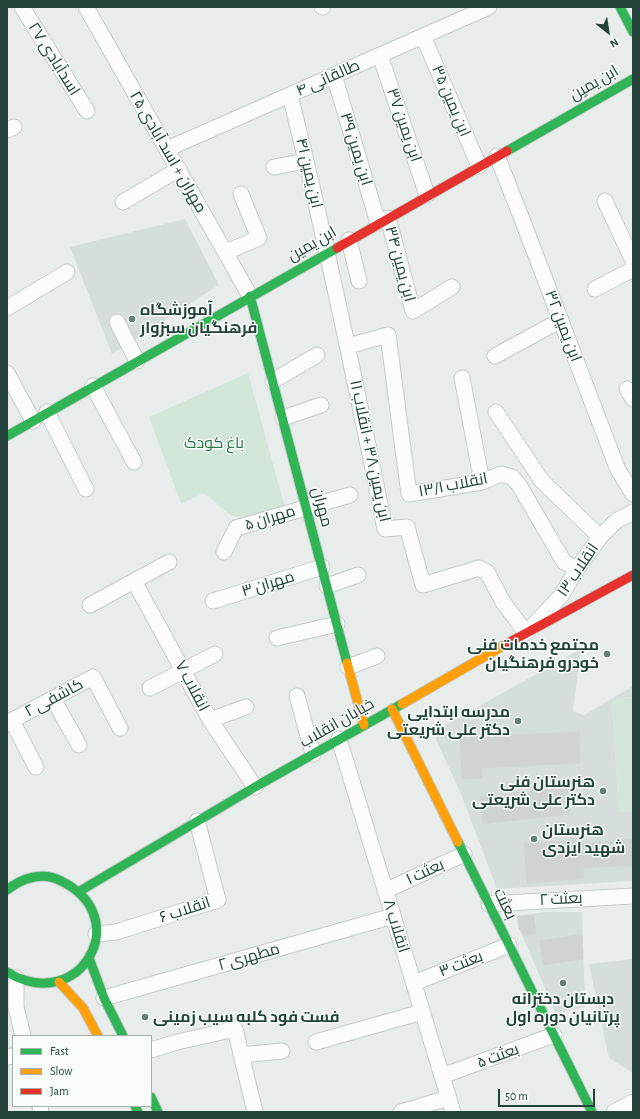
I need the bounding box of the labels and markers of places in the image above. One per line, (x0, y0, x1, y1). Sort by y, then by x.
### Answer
place label: آموزشگاه فرهنگیان سبزوار (140, 300, 257, 338)
marker: آموزشگاه فرهنگیان سبزوار (127, 314, 137, 324)
place label: مجتمع خدمات فنی خودرو فرهنگیان (467, 635, 599, 673)
marker: مجتمع خدمات فنی خودرو فرهنگیان (602, 649, 612, 659)
place label: مدرسه ابتدایی دکتر علی شریعتی (387, 702, 510, 740)
marker: مدرسه ابتدایی دکتر علی شریعتی (513, 716, 523, 726)
place label: هنرستان فنی دکتر علی شریعتی (472, 772, 595, 810)
marker: هنرستان فنی دکتر علی شریعتی (598, 786, 608, 796)
place label: هنرستان شهید ایزدی (542, 820, 625, 858)
marker: هنرستان شهید ایزدی (529, 834, 539, 844)
marker: دبستان دخترانه پرتانیان دوره اول (558, 978, 568, 988)
place label: دبستان دخترانه پرتانیان دوره اول (506, 989, 620, 1027)
place label: فست فود کلبه سیب زمینی (153, 1007, 340, 1027)
marker: فست فود کلبه سیب زمینی (140, 1012, 150, 1022)

